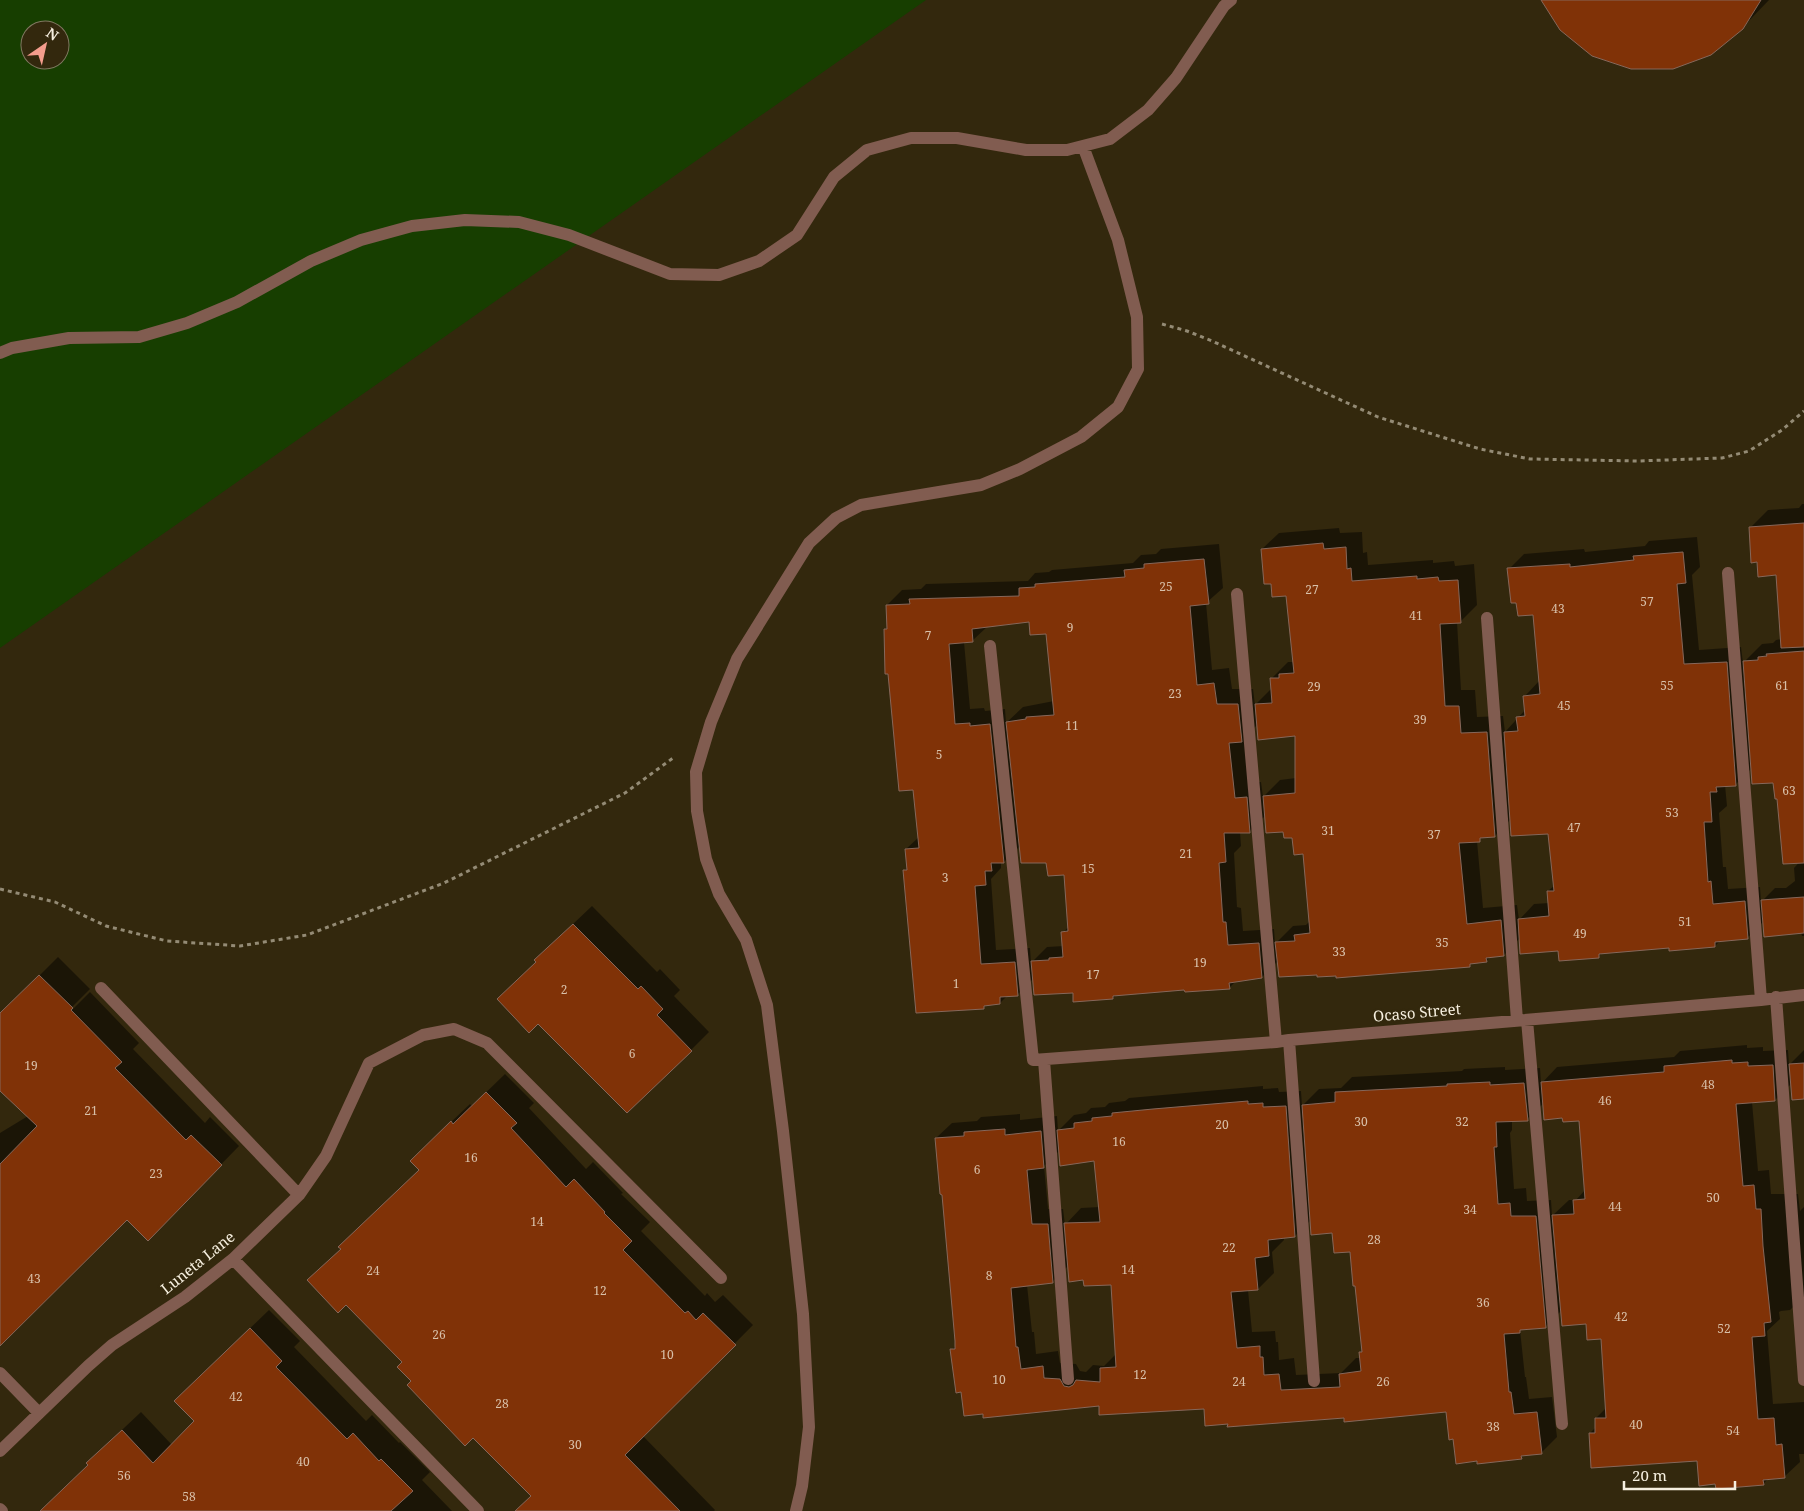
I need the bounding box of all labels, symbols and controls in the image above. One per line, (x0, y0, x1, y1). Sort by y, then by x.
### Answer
north arrow (20, 20, 70, 70)
text: N (43, 23, 62, 45)
house number: 25 (1159, 578, 1173, 595)
house number: 27 (1305, 581, 1319, 598)
house number: 57 (1640, 593, 1654, 610)
house number: 43 (1551, 600, 1565, 617)
house number: 41 (1409, 607, 1423, 624)
house number: 9 (1067, 619, 1073, 636)
house number: 7 (925, 627, 932, 644)
house number: 55 (1660, 677, 1674, 694)
house number: 61 (1775, 677, 1789, 694)
house number: 29 (1307, 678, 1321, 695)
house number: 23 (1168, 685, 1182, 702)
house number: 45 (1557, 697, 1571, 714)
house number: 39 (1413, 711, 1427, 728)
house number: 11 (1065, 717, 1079, 734)
house number: 5 (936, 746, 942, 763)
house number: 63 (1782, 782, 1796, 799)
house number: 53 (1665, 804, 1679, 821)
house number: 47 (1567, 819, 1581, 836)
house number: 31 (1321, 822, 1335, 839)
house number: 37 (1427, 826, 1441, 843)
house number: 21 (1179, 845, 1193, 862)
house number: 15 (1081, 860, 1095, 877)
house number: 3 (942, 869, 949, 886)
house number: 51 (1678, 913, 1692, 930)
house number: 49 (1573, 925, 1587, 942)
house number: 35 (1435, 934, 1449, 951)
house number: 33 (1332, 943, 1346, 960)
house number: 19 (1193, 954, 1207, 971)
house number: 17 (1086, 966, 1100, 983)
house number: 1 (953, 975, 959, 992)
house number: 2 (561, 981, 567, 998)
street label: Ocaso Street (1372, 998, 1462, 1026)
house number: 6 (629, 1045, 636, 1062)
house number: 19 (24, 1057, 38, 1074)
house number: 48 (1701, 1076, 1715, 1093)
house number: 46 (1598, 1092, 1612, 1109)
house number: 21 (84, 1102, 98, 1119)
house number: 30 (1354, 1113, 1368, 1130)
house number: 32 (1455, 1113, 1469, 1130)
house number: 20 (1215, 1116, 1229, 1133)
house number: 16 (1112, 1133, 1126, 1150)
house number: 16 (464, 1149, 478, 1166)
house number: 6 (974, 1161, 981, 1178)
house number: 23 (149, 1165, 163, 1182)
house number: 50 (1706, 1189, 1720, 1206)
house number: 44 (1608, 1198, 1622, 1215)
house number: 34 (1463, 1201, 1477, 1218)
house number: 14 (530, 1213, 544, 1230)
street label: Luneta Lane (156, 1226, 239, 1298)
house number: 28 (1367, 1231, 1381, 1248)
house number: 22 (1222, 1239, 1236, 1256)
house number: 14 (1121, 1261, 1135, 1278)
house number: 24 (366, 1262, 380, 1279)
house number: 8 (986, 1267, 993, 1284)
house number: 43 (27, 1270, 41, 1287)
house number: 12 (593, 1282, 607, 1299)
house number: 36 (1476, 1294, 1490, 1311)
house number: 42 (1614, 1308, 1628, 1325)
house number: 52 (1717, 1320, 1731, 1337)
house number: 26 (432, 1326, 446, 1343)
house number: 10 (660, 1346, 674, 1363)
house number: 12 (1133, 1366, 1147, 1383)
house number: 10 (992, 1371, 1006, 1388)
house number: 24 (1232, 1373, 1246, 1390)
house number: 26 (1376, 1373, 1390, 1390)
house number: 42 (229, 1388, 243, 1405)
house number: 28 (495, 1395, 509, 1412)
house number: 40 (1629, 1416, 1643, 1433)
house number: 38 (1486, 1418, 1500, 1435)
house number: 54 (1726, 1422, 1740, 1439)
house number: 30 (568, 1436, 582, 1453)
house number: 40 (296, 1453, 310, 1470)
scale bar (1624, 1458, 1735, 1490)
text: 20 m (1632, 1465, 1667, 1485)
house number: 56 (117, 1467, 131, 1484)
house number: 58 (182, 1488, 196, 1505)

